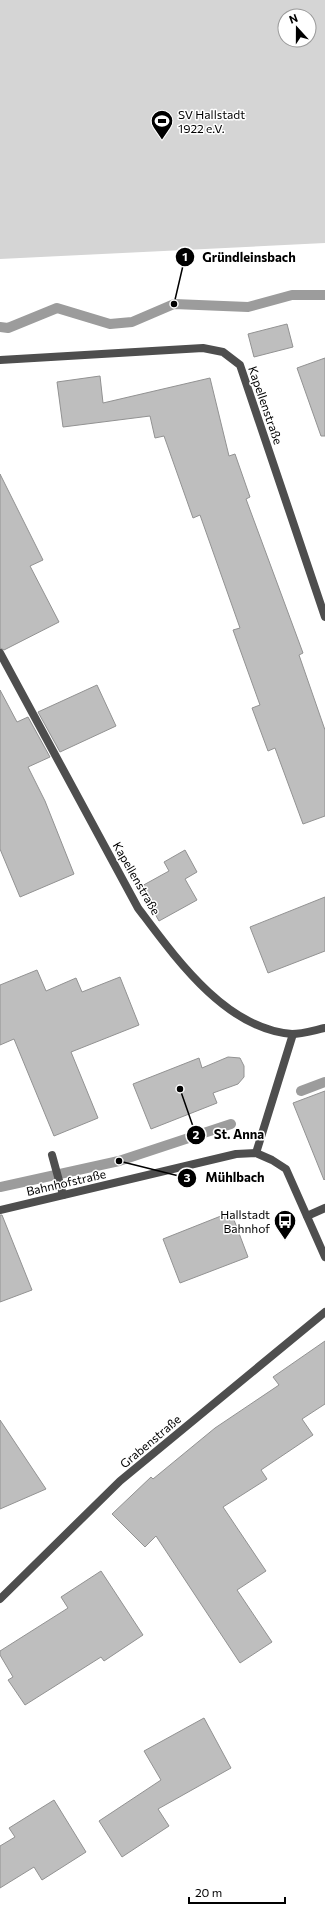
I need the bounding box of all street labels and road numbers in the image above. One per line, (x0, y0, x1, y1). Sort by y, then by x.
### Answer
street label: Kapellenstraße (246, 364, 286, 446)
street label: Kapellenstraße (110, 839, 164, 917)
street label: Bahnhofstraße (25, 1166, 107, 1198)
street label: Grabenstraße (117, 1412, 183, 1470)

